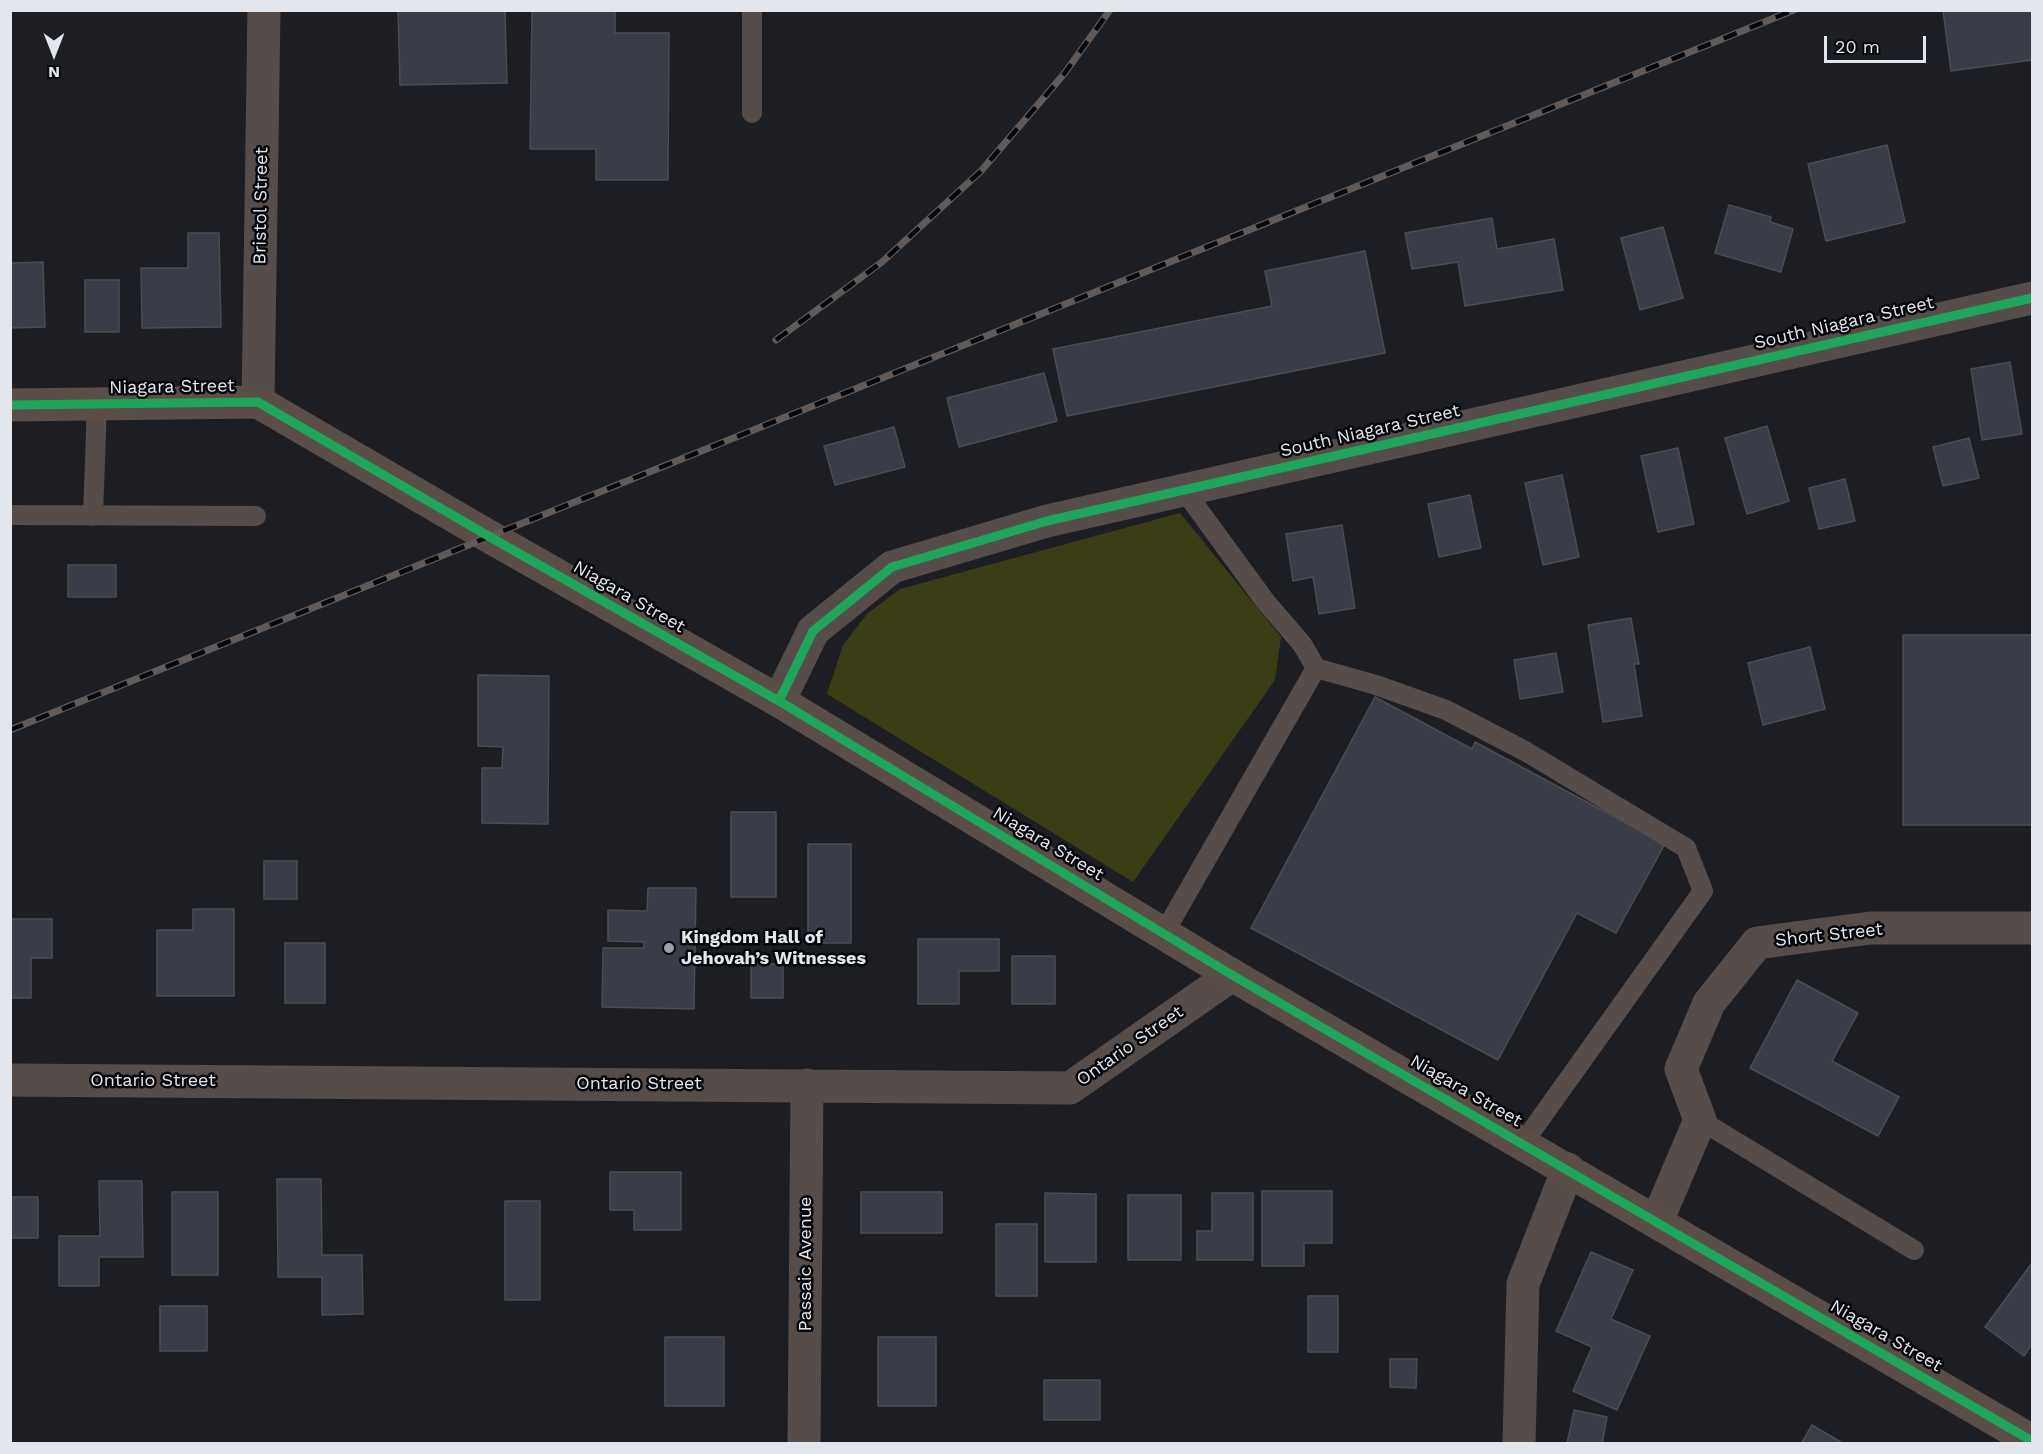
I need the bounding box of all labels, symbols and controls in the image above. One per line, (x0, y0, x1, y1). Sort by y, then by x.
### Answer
north arrow (24, 24, 84, 84)
scale bar (1827, 24, 1929, 62)
text: 20 m (1835, 36, 1880, 57)
text: N (48, 63, 60, 82)
street label: Bristol Street (249, 147, 273, 265)
street label: South Niagara Street (1752, 292, 1936, 354)
street label: Niagara Street (109, 375, 235, 399)
street label: South Niagara Street (1278, 400, 1462, 462)
street label: Niagara Street (569, 556, 689, 638)
street label: Niagara Street (989, 802, 1107, 886)
street label: Short Street (1774, 919, 1884, 951)
place label: Kingdom Hall of Jehovah’s Witnesses (681, 927, 866, 970)
marker: Kingdom Hall of Jehovah’s Witnesses (662, 941, 676, 955)
street label: Ontario Street (1072, 1001, 1188, 1091)
street label: Niagara Street (1406, 1050, 1526, 1132)
street label: Ontario Street (90, 1070, 216, 1092)
street label: Ontario Street (576, 1073, 702, 1095)
street label: Passaic Avenue (795, 1197, 817, 1331)
street label: Niagara Street (1826, 1295, 1946, 1377)

